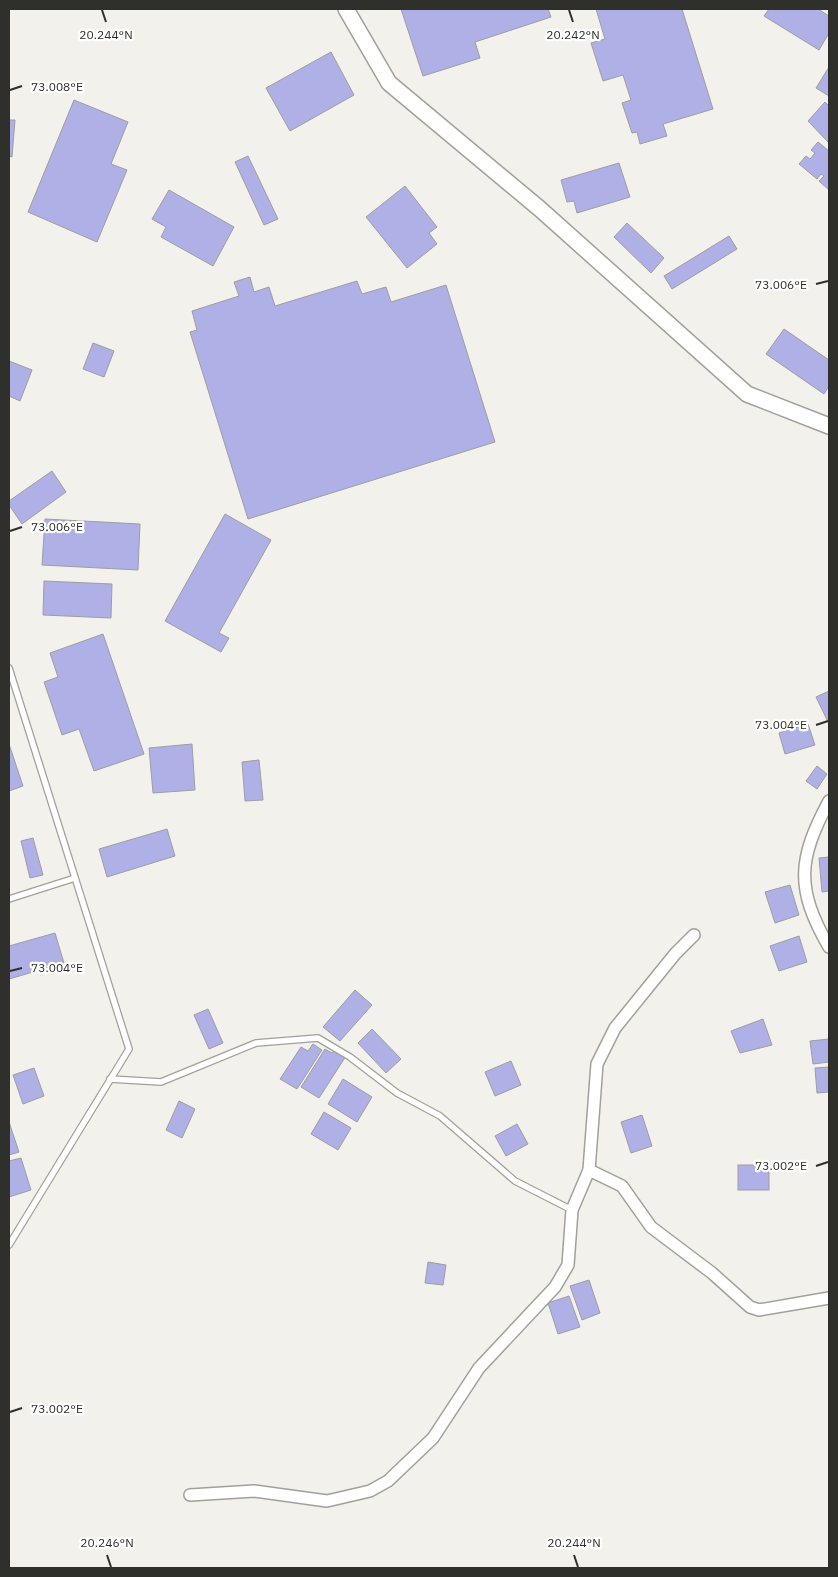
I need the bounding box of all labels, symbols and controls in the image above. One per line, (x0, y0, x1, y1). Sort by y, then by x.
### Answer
text: 20.244°N (79, 27, 133, 42)
text: 20.242°N (546, 27, 600, 42)
text: 73.008°E (31, 79, 83, 94)
text: 73.006°E (755, 277, 807, 292)
text: 73.006°E (31, 519, 83, 534)
text: 73.004°E (755, 717, 807, 732)
text: 73.004°E (31, 960, 83, 975)
text: 73.002°E (755, 1158, 807, 1173)
text: 73.002°E (31, 1401, 83, 1416)
text: 20.246°N (80, 1535, 134, 1550)
text: 20.244°N (547, 1535, 601, 1550)

